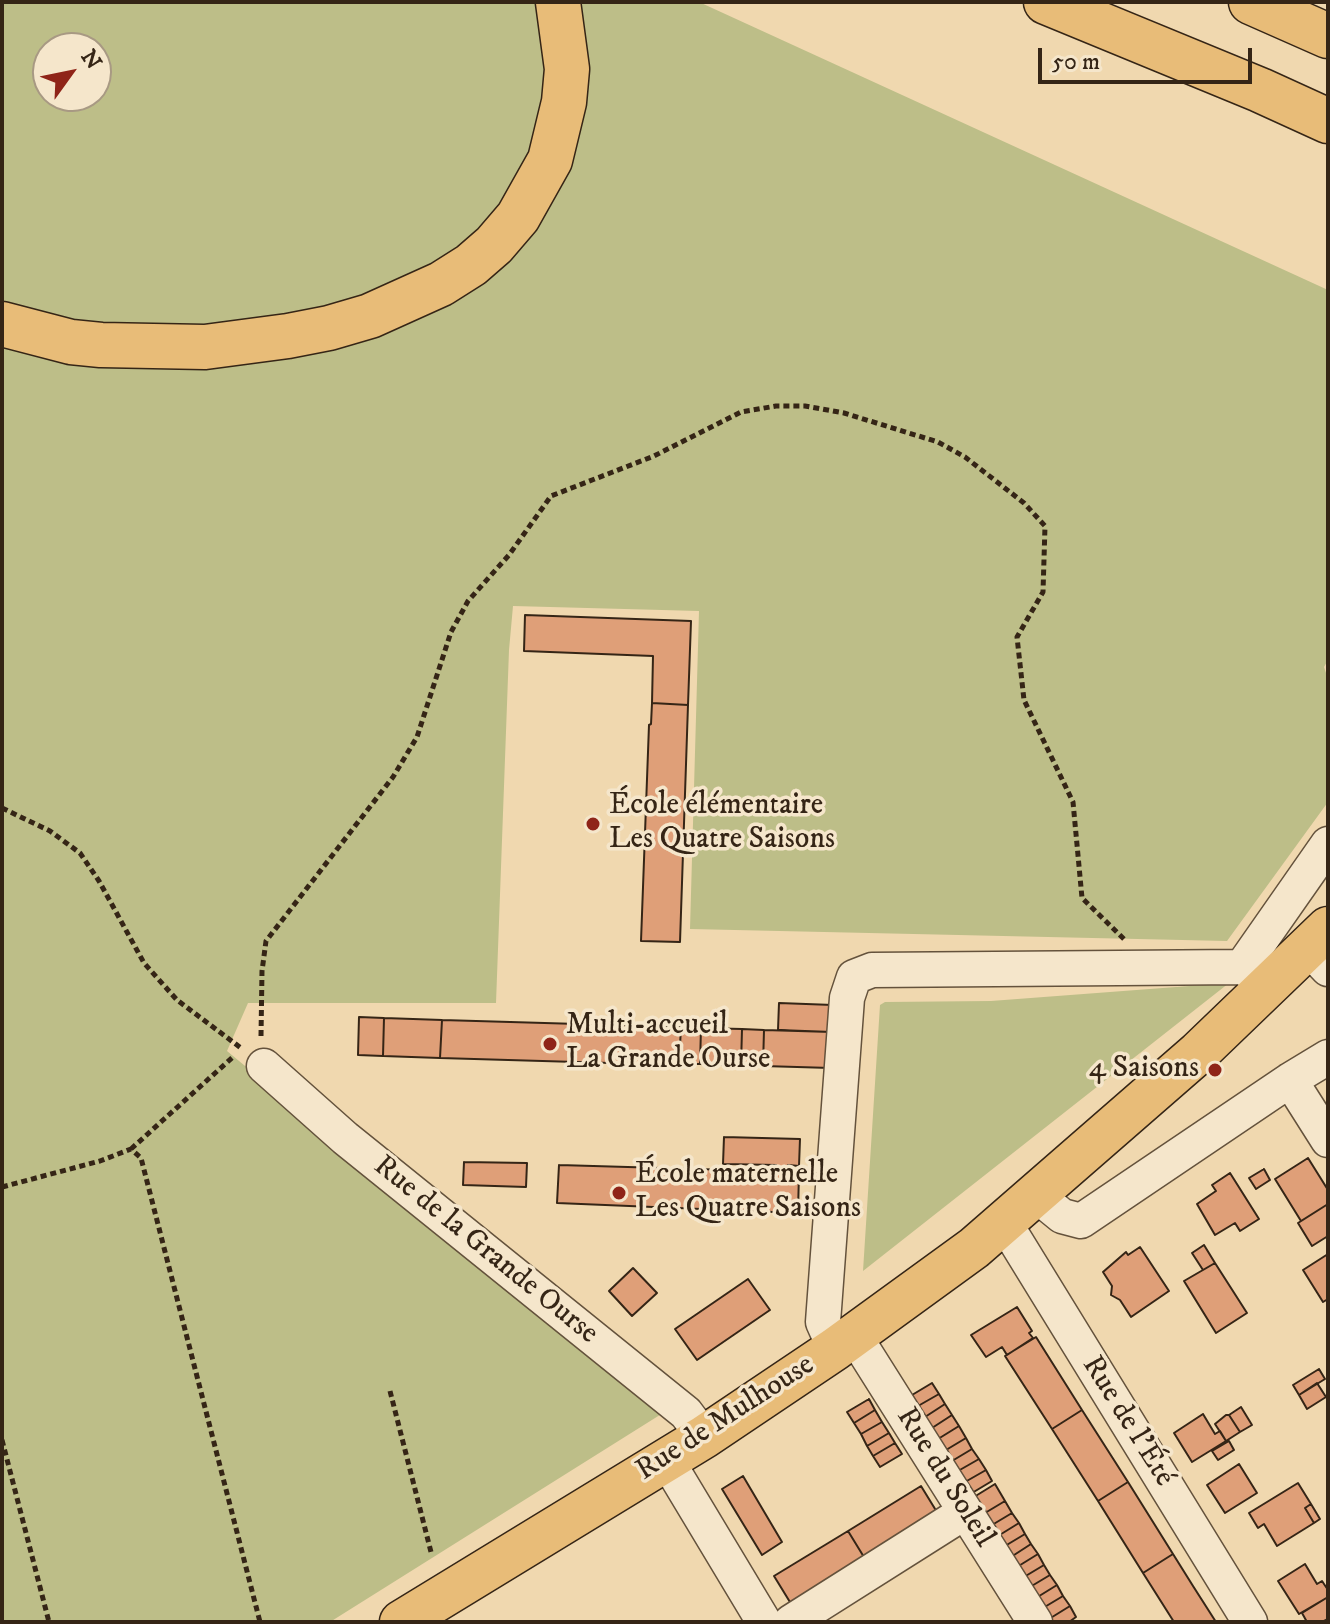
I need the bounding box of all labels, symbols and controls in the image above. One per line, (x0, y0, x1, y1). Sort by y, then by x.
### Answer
north arrow (32, 32, 112, 112)
scale bar (1042, 32, 1256, 82)
text: N (75, 45, 107, 75)
text: 50 m (1052, 47, 1100, 77)
place label: École élémentaire Les Quatre Saisons (609, 789, 835, 860)
marker: École élémentaire Les Quatre Saisons (584, 815, 602, 833)
place label: Multi-accueil La Grande Ourse (566, 1009, 770, 1080)
marker: Multi-accueil La Grande Ourse (541, 1035, 559, 1053)
place label: 4 Saisons (1089, 1052, 1199, 1088)
marker: 4 Saisons (1206, 1061, 1224, 1079)
street label: Rue de la Grande Ourse (365, 1149, 605, 1353)
place label: École maternelle Les Quatre Saisons (635, 1158, 861, 1228)
marker: École maternelle Les Quatre Saisons (610, 1184, 628, 1202)
street label: Rue de Mulhouse (630, 1348, 822, 1490)
street label: Rue de l'Été (1073, 1350, 1181, 1494)
street label: Rue du Soleil (887, 1402, 1001, 1554)

